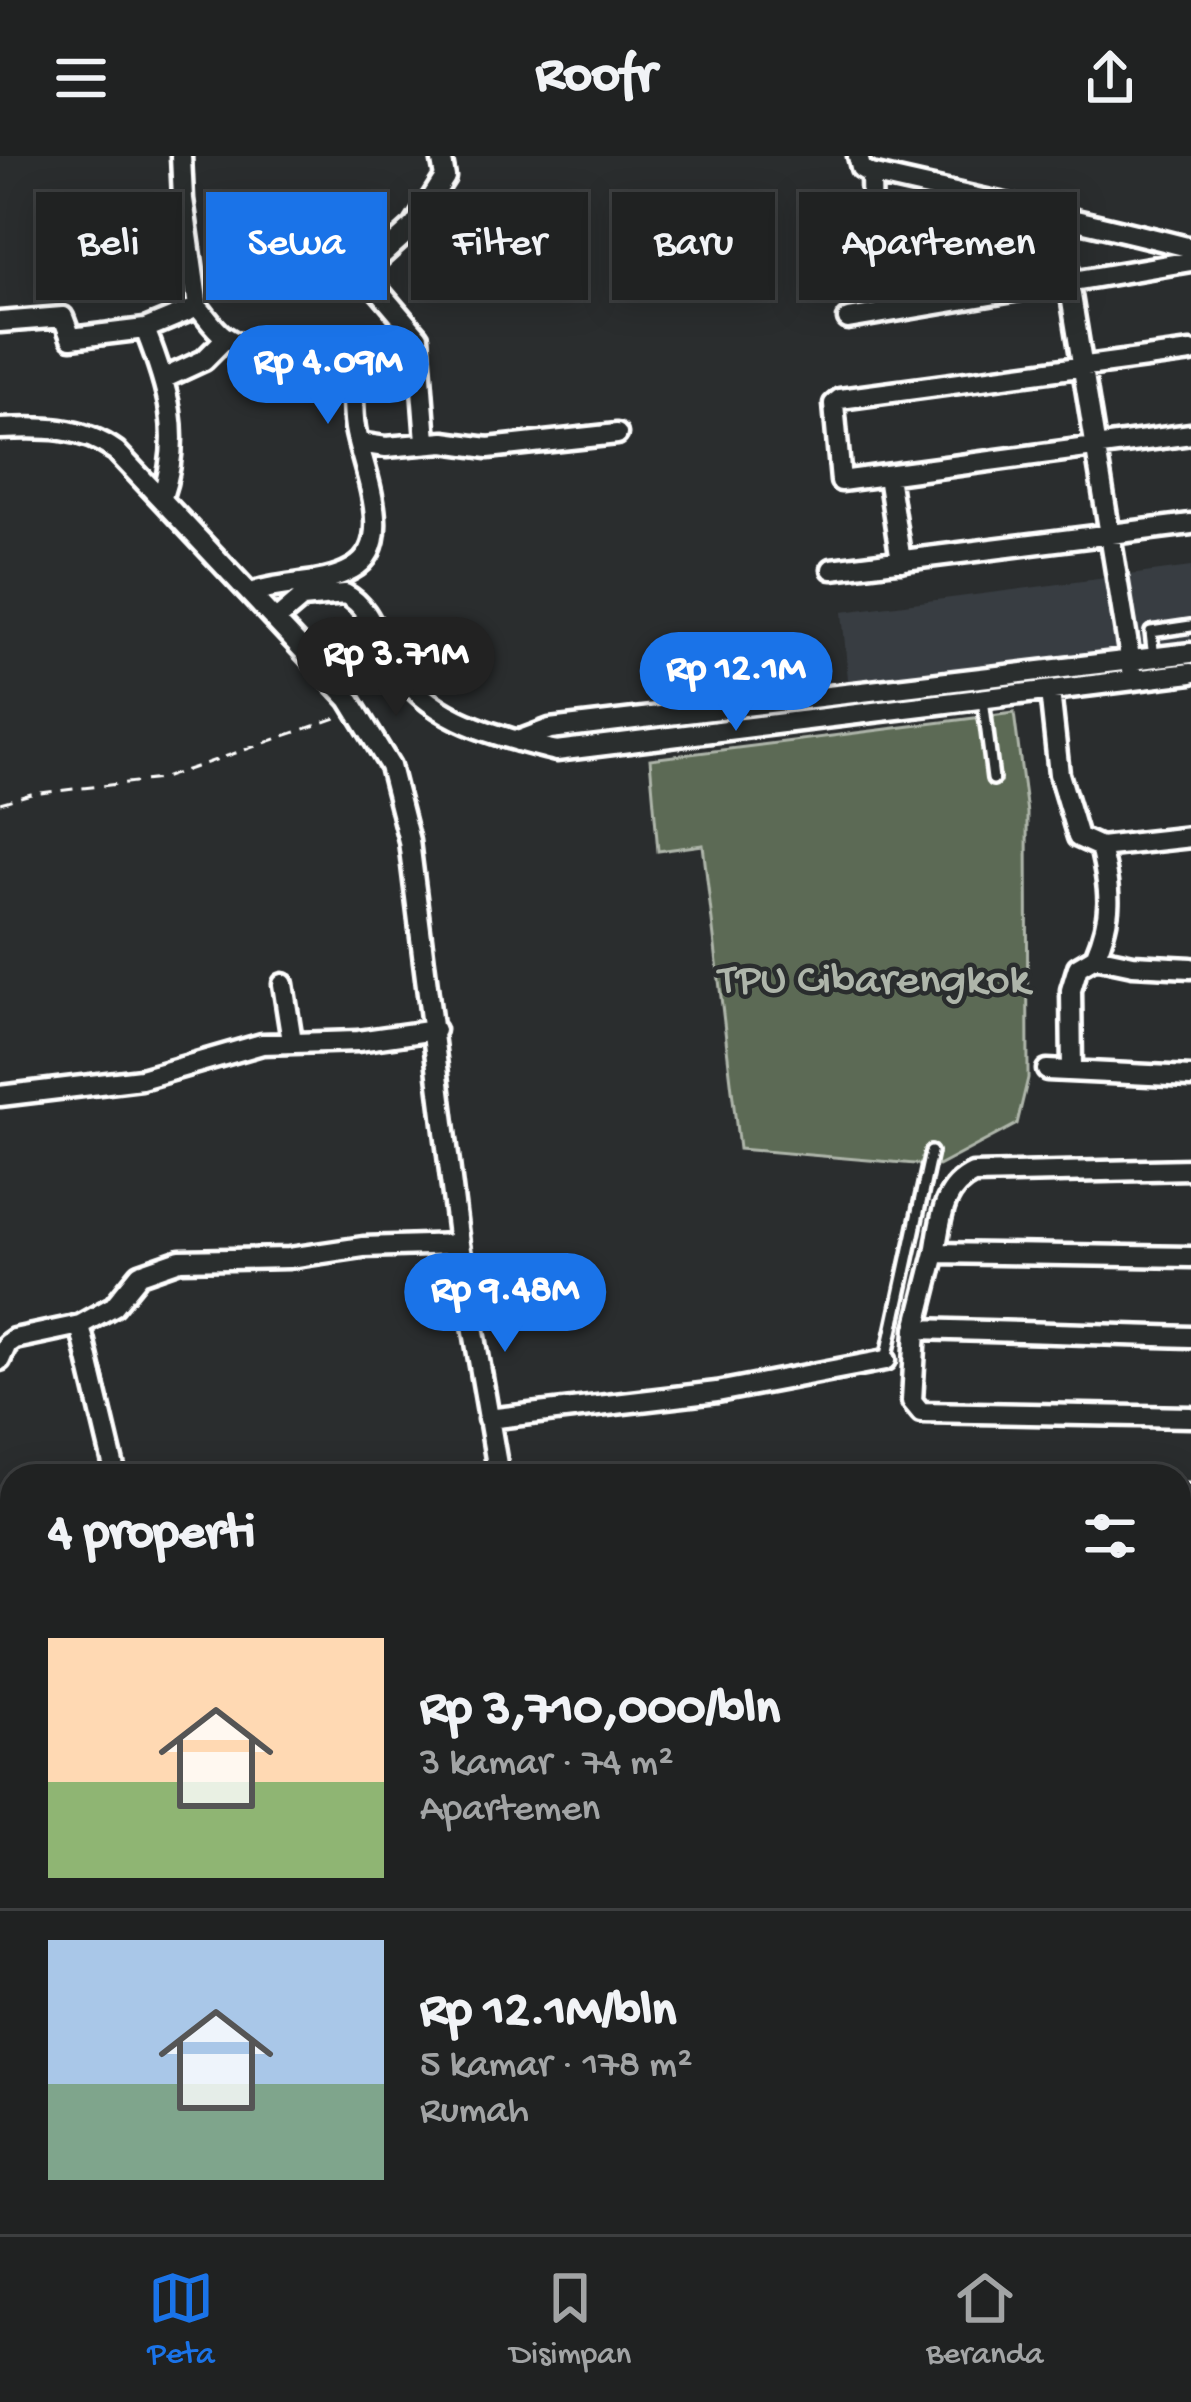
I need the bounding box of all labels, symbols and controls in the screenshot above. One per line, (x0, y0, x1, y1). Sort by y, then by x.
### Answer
icon: menu (48, 45, 114, 111)
icon: share (1077, 45, 1143, 111)
text: Roofr (536, 46, 656, 110)
chip: Beli (36, 192, 182, 300)
chip: Sewa (206, 192, 387, 300)
chip: Filter (411, 192, 588, 300)
chip: Baru (612, 192, 775, 300)
chip: Apartemen (799, 192, 1077, 300)
pin: Rp 4.09M (204, 325, 452, 427)
text: Rp 4.09M (254, 341, 402, 387)
pin: Rp 3.71M (272, 617, 520, 719)
pin: Rp 12.1M (612, 632, 860, 734)
text: Rp 3.71M (324, 633, 468, 679)
text: Rp 12.1M (667, 648, 805, 694)
park label: TPU Cibarengkok (715, 956, 1034, 1009)
pin: Rp 9.48M (381, 1253, 629, 1355)
text: Rp 9.48M (431, 1269, 579, 1315)
icon: filters (1077, 1503, 1143, 1569)
text: 4 properti (48, 1506, 255, 1566)
text: Rp 3,710,000/bln (420, 1682, 780, 1742)
icon: home (144, 1686, 288, 1830)
text: 3 kamar · 74 m² (420, 1742, 673, 1788)
text: Apartemen (420, 1788, 600, 1834)
text: Rp 12.1M/bln (420, 1984, 676, 2044)
icon: home (144, 1988, 288, 2132)
text: 5 kamar · 178 m² (420, 2044, 692, 2090)
text: Rumah (420, 2090, 529, 2136)
tab: Peta (148, 2265, 215, 2375)
tab: Disimpan (510, 2265, 631, 2375)
tab: Beranda (926, 2265, 1043, 2375)

